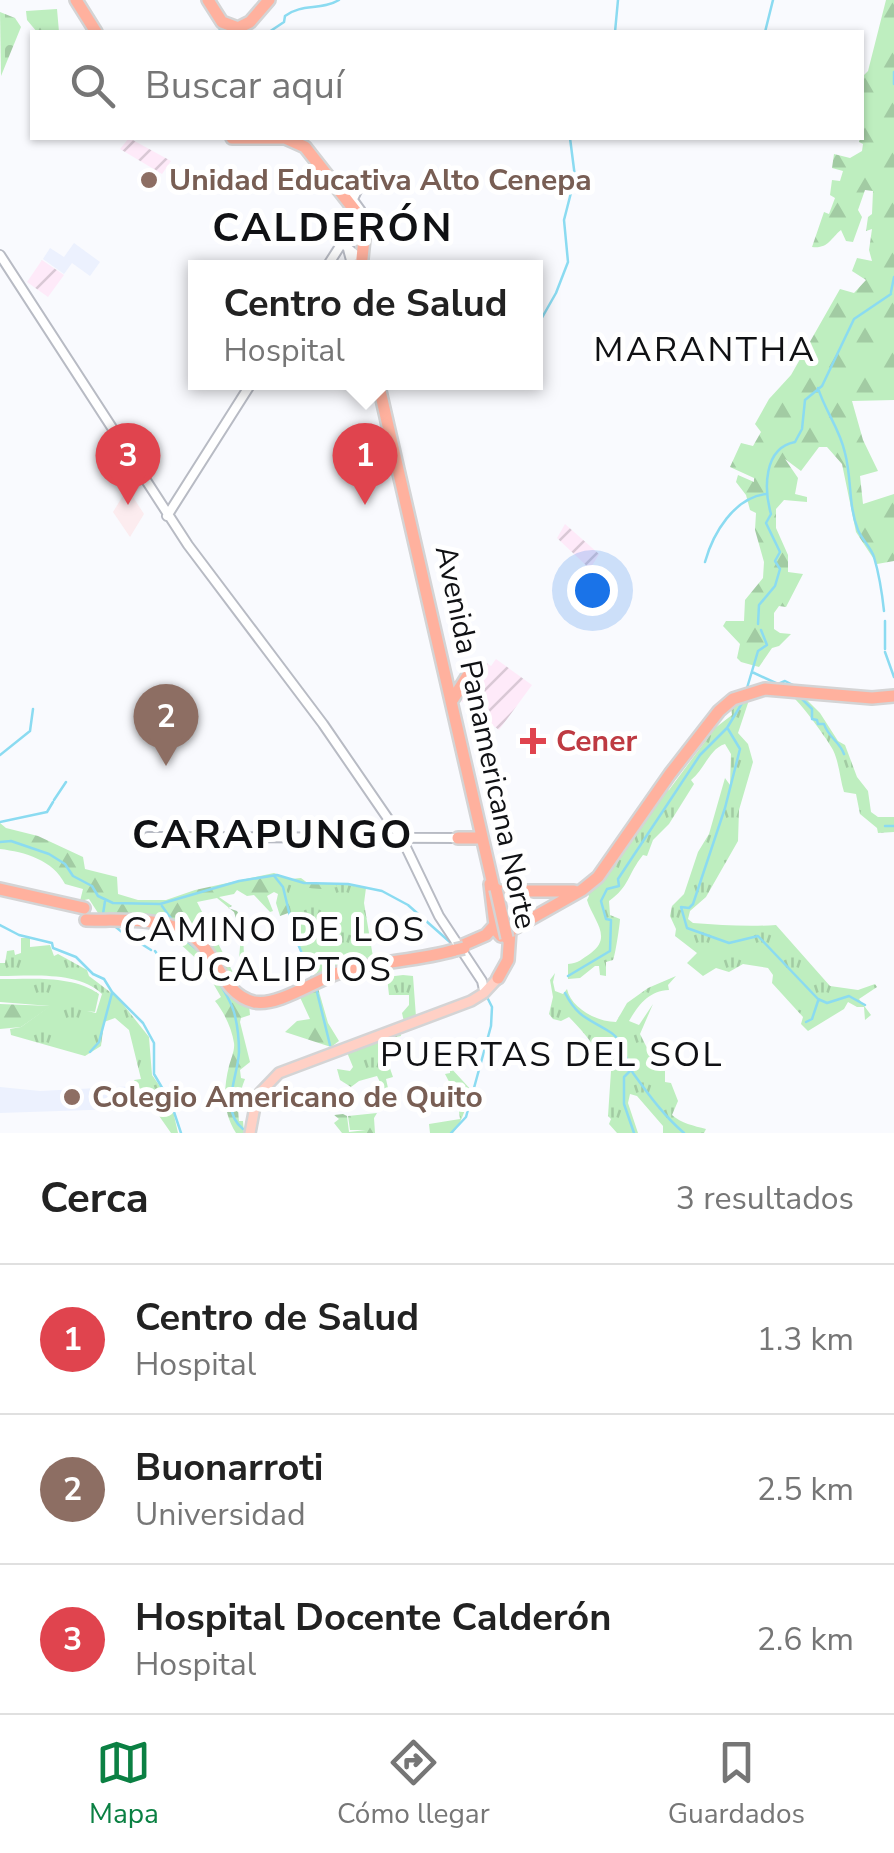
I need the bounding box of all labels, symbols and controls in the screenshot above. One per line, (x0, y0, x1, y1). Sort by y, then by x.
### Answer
search box (30, 30, 864, 140)
icon: search (65, 58, 120, 113)
text: Buscar aquí (145, 60, 344, 111)
place label: Unidad Educativa Alto Cenepa (169, 160, 592, 201)
marker: Unidad Educativa Alto Cenepa (138, 169, 160, 191)
district label: CALDERÓN (212, 201, 454, 255)
popup (188, 260, 543, 390)
text: Centro de Salud (224, 278, 507, 329)
district label: MARANTHA (593, 326, 817, 373)
text: Hospital (224, 329, 345, 372)
pin: 3 (96, 422, 160, 505)
pin: 1 (332, 422, 398, 505)
street label: Avenida Panamericana Norte (425, 542, 546, 933)
your location (567, 565, 618, 616)
pin: 2 (134, 684, 198, 766)
place label: Cener (556, 721, 637, 762)
marker: Cener (520, 728, 546, 754)
district label: CARAPUNGO (132, 808, 414, 862)
district label: CAMINO DE LOS EUCALIPTOS (123, 906, 427, 993)
district label: PUERTAS DEL SOL (380, 1031, 724, 1078)
place label: Colegio Americano de Quito (92, 1077, 483, 1118)
marker: Colegio Americano de Quito (61, 1086, 83, 1108)
text: Cerca (40, 1170, 149, 1227)
text: 3 resultados (676, 1177, 854, 1220)
text: Centro de Salud (135, 1292, 419, 1343)
text: 1 (63, 1318, 82, 1361)
text: 1.3 km (757, 1318, 854, 1361)
text: Hospital (135, 1343, 256, 1386)
text: Buonarroti (135, 1442, 324, 1493)
text: 2 (63, 1468, 82, 1511)
text: 2.5 km (757, 1468, 854, 1511)
text: Universidad (135, 1493, 306, 1536)
text: Hospital Docente Calderón (135, 1592, 611, 1643)
text: 3 (63, 1618, 82, 1661)
text: 2.6 km (757, 1618, 854, 1661)
text: Hospital (135, 1643, 256, 1686)
tab: Mapa (89, 1735, 159, 1833)
tab: Cómo llegar (337, 1735, 490, 1833)
tab: Guardados (668, 1735, 805, 1833)

